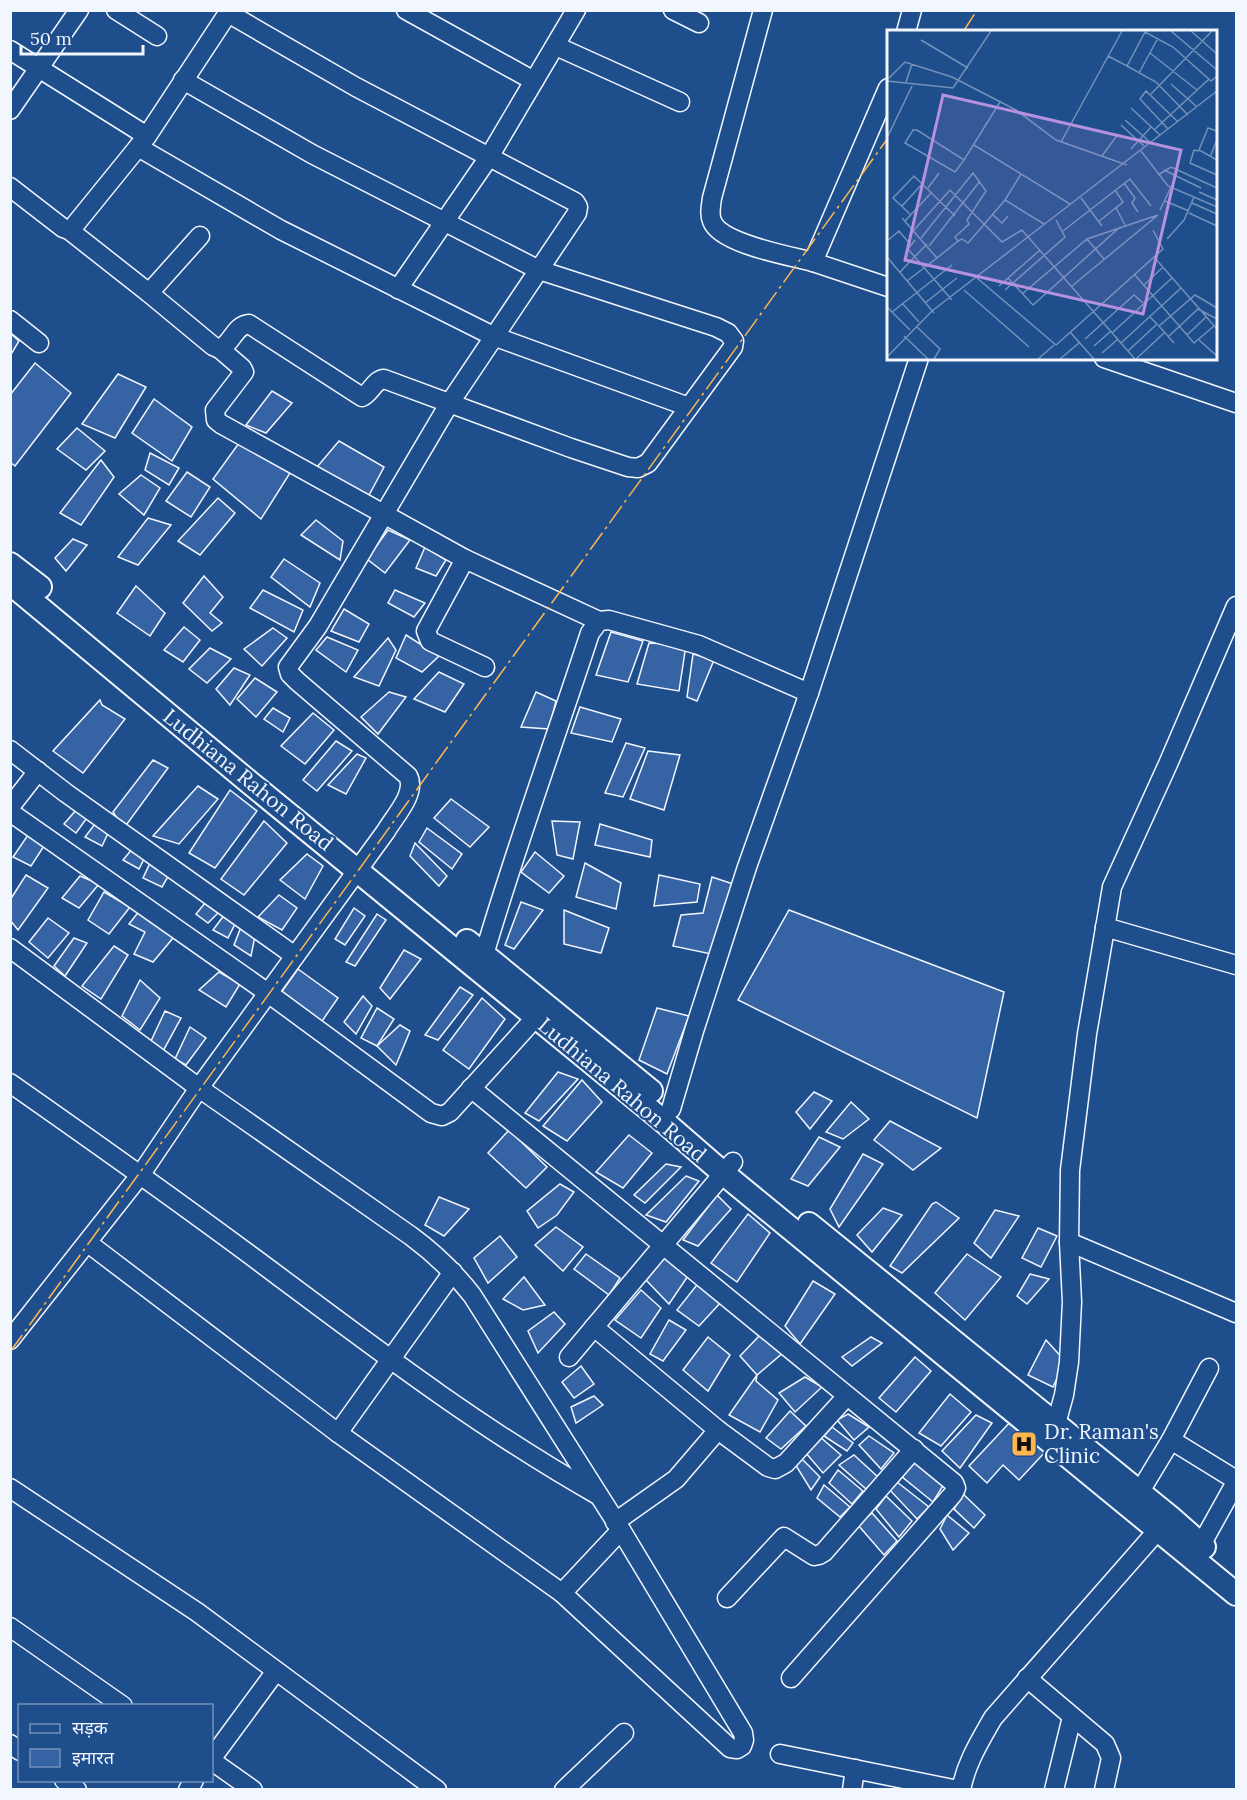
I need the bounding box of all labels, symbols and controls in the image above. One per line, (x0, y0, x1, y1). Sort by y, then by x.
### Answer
scale bar (21, 18, 142, 56)
text: 50 m (30, 27, 72, 50)
inset map (887, 30, 1217, 360)
street label: Ludhiana Rahon Road (158, 703, 339, 857)
street label: Ludhiana Rahon Road (533, 1011, 712, 1168)
place label: Dr. Raman's Clinic (1044, 1418, 1159, 1469)
hospital icon: Dr. Raman's Clinic (1009, 1429, 1039, 1459)
legend (18, 1704, 213, 1782)
text: सड़क (72, 1716, 109, 1739)
text: इमारत (72, 1746, 115, 1769)

